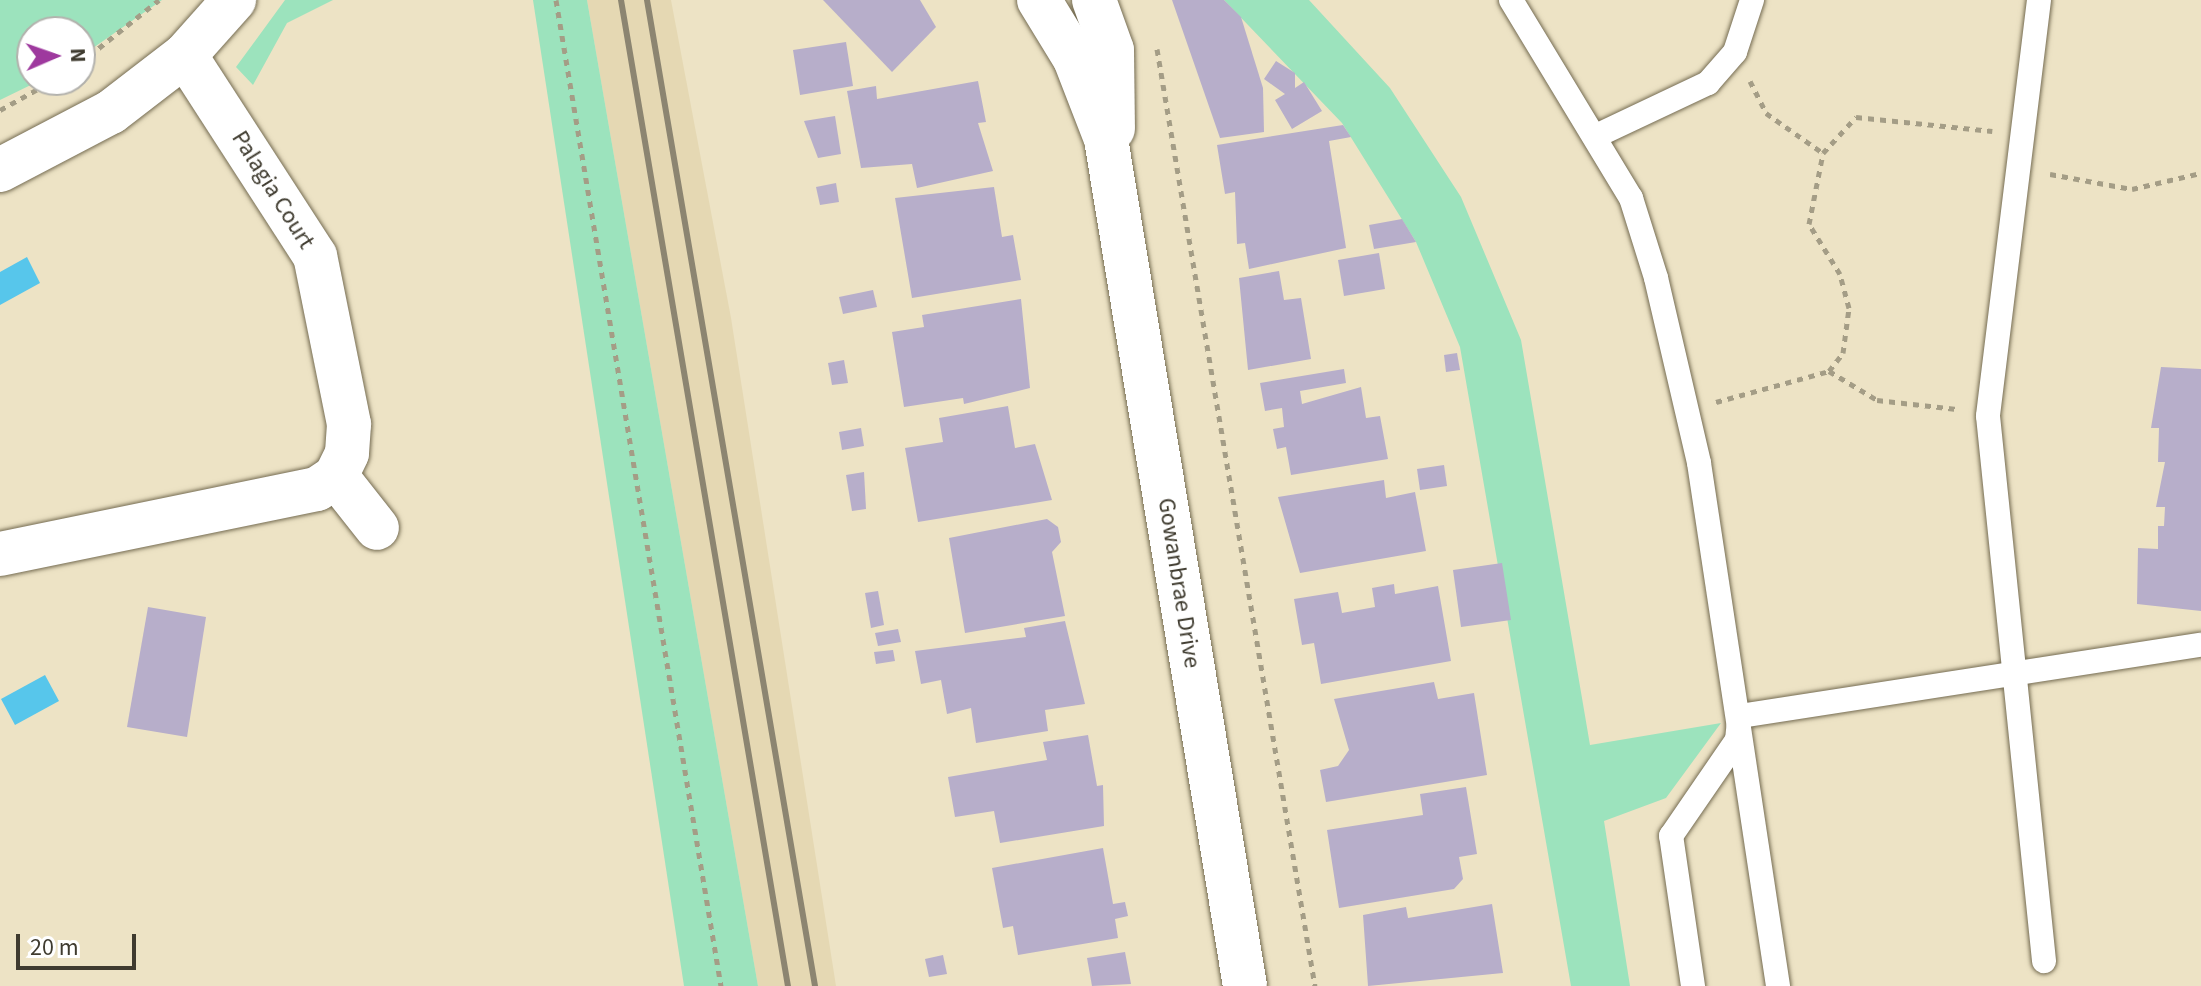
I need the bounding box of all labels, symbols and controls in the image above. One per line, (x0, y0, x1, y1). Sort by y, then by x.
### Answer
north arrow (16, 16, 96, 96)
text: N (62, 47, 94, 63)
street label: Palagia Court (225, 126, 321, 254)
street label: Gowanbrae Drive (1151, 496, 1207, 670)
scale bar (20, 918, 140, 968)
text: 20 m (30, 930, 79, 965)

